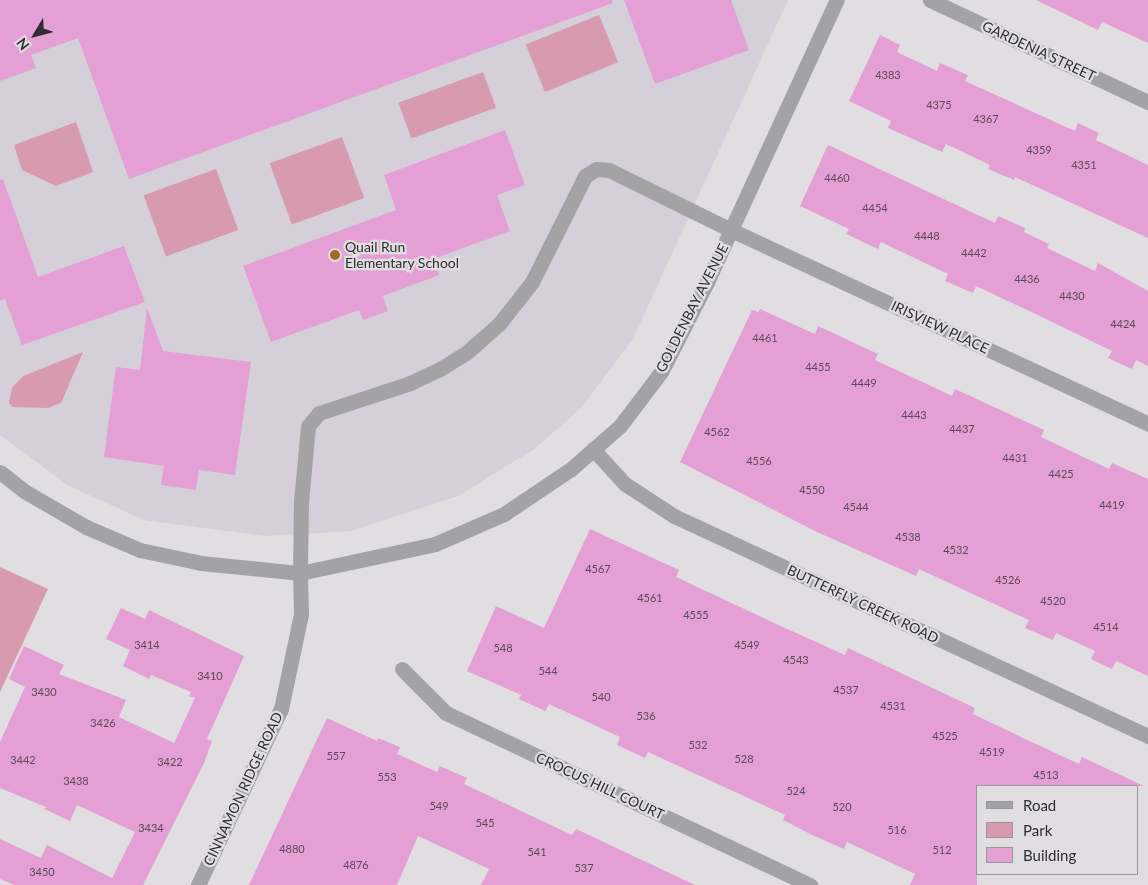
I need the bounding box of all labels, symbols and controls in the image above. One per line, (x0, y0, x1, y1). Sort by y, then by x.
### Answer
north arrow (10, 10, 60, 60)
street label: GARDENIA STREET (979, 17, 1099, 85)
text: N (13, 35, 33, 54)
house number: 4383 (875, 68, 901, 82)
house number: 4375 (926, 98, 952, 112)
house number: 4367 (973, 112, 999, 126)
house number: 4359 (1026, 143, 1052, 157)
house number: 4351 (1071, 158, 1097, 172)
house number: 4460 (824, 171, 850, 185)
house number: 4454 (862, 201, 888, 215)
house number: 4448 (914, 229, 940, 243)
place label: Quail Run Elementary School (345, 239, 459, 272)
street label: GOLDENBAY AVENUE (652, 240, 732, 376)
house number: 4442 (961, 246, 987, 260)
marker: Quail Run Elementary School (329, 249, 341, 261)
house number: 4436 (1014, 272, 1040, 286)
house number: 4430 (1059, 289, 1085, 303)
street label: IRISVIEW PLACE (888, 297, 992, 357)
house number: 4424 (1110, 317, 1136, 331)
house number: 4461 (752, 331, 778, 345)
house number: 4455 (805, 360, 831, 374)
house number: 4449 (851, 376, 877, 390)
house number: 4443 (901, 408, 927, 422)
house number: 4437 (949, 422, 975, 436)
house number: 4562 (704, 425, 730, 439)
house number: 4431 (1002, 451, 1028, 465)
house number: 4556 (746, 454, 772, 468)
house number: 4425 (1048, 467, 1074, 481)
house number: 4550 (799, 483, 825, 497)
house number: 4419 (1099, 498, 1125, 512)
house number: 4544 (843, 500, 869, 514)
house number: 4538 (895, 530, 921, 544)
house number: 4532 (943, 543, 969, 557)
street label: BUTTERFLY CREEK ROAD (784, 561, 942, 647)
house number: 4567 (585, 562, 611, 576)
house number: 4526 (995, 573, 1021, 587)
house number: 4561 (637, 591, 663, 605)
house number: 4520 (1040, 594, 1066, 608)
house number: 4555 (683, 608, 709, 622)
house number: 4514 (1093, 620, 1119, 634)
house number: 3414 (134, 638, 160, 652)
house number: 4549 (734, 638, 760, 652)
house number: 548 (493, 641, 513, 655)
house number: 4543 (783, 653, 809, 667)
house number: 544 (538, 664, 558, 678)
house number: 3410 (197, 669, 223, 683)
house number: 4537 (833, 683, 859, 697)
house number: 3430 (31, 685, 57, 699)
house number: 540 (591, 690, 611, 704)
house number: 4531 (880, 699, 906, 713)
house number: 536 (636, 709, 656, 723)
street label: CINNAMON RIDGE ROAD (200, 710, 286, 868)
house number: 3426 (90, 716, 116, 730)
house number: 4525 (932, 729, 958, 743)
house number: 532 (688, 738, 708, 752)
house number: 4519 (979, 745, 1005, 759)
house number: 557 (326, 749, 346, 763)
street label: CROCUS HILL COURT (533, 749, 667, 823)
house number: 528 (734, 752, 754, 766)
house number: 3442 (10, 753, 36, 767)
house number: 3422 (157, 755, 183, 769)
house number: 4513 (1033, 768, 1059, 782)
house number: 553 (377, 770, 397, 784)
house number: 3438 (63, 774, 89, 788)
house number: 524 (786, 784, 806, 798)
legend (976, 785, 1138, 875)
text: Road (1023, 796, 1056, 814)
house number: 549 (429, 799, 449, 813)
house number: 520 (832, 800, 852, 814)
house number: 545 (475, 816, 495, 830)
house number: 3434 (138, 821, 164, 835)
text: Park (1023, 821, 1052, 839)
house number: 516 (887, 823, 907, 837)
house number: 4880 (279, 842, 305, 856)
house number: 512 (932, 843, 952, 857)
house number: 541 (527, 845, 547, 859)
text: Building (1023, 846, 1076, 864)
house number: 4876 (343, 858, 369, 872)
house number: 537 (574, 861, 594, 875)
house number: 3450 (29, 865, 55, 879)

